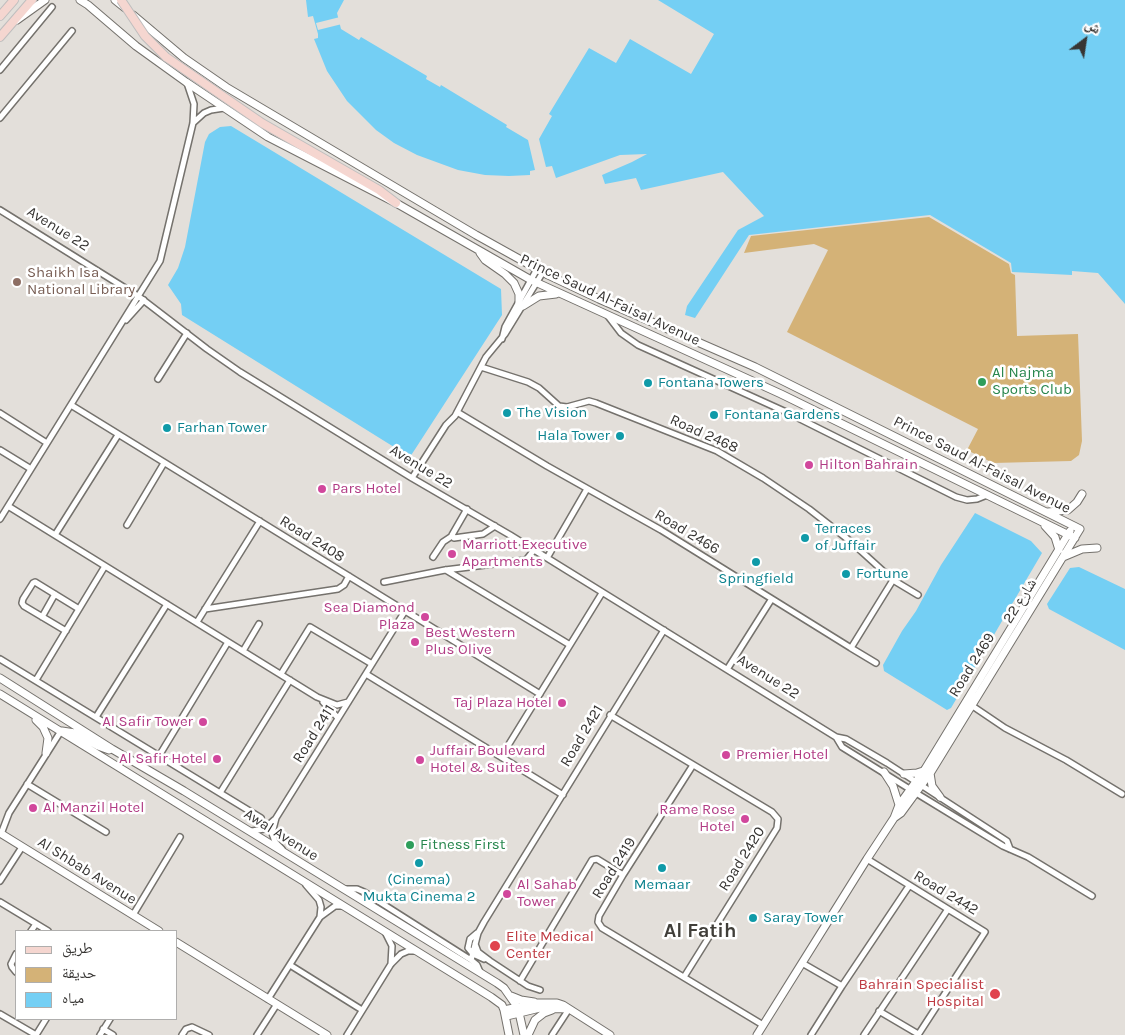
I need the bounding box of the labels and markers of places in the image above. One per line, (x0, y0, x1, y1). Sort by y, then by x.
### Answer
place label: Shaikh Isa National Library (27, 264, 135, 299)
marker: Shaikh Isa National Library (11, 276, 23, 288)
place label: Al Najma Sports Club (992, 364, 1072, 399)
place label: Fontana Towers (658, 374, 764, 392)
marker: Al Najma Sports Club (976, 376, 988, 388)
marker: Fontana Towers (642, 377, 654, 389)
place label: The Vision (517, 404, 587, 422)
place label: Fontana Gardens (724, 406, 840, 424)
marker: The Vision (501, 407, 513, 419)
marker: Fontana Gardens (708, 409, 720, 421)
place label: Farhan Tower (177, 419, 267, 437)
marker: Farhan Tower (161, 422, 173, 434)
place label: Hala Tower (537, 427, 610, 445)
marker: Hala Tower (614, 430, 626, 442)
place label: Hilton Bahrain (819, 456, 918, 474)
marker: Hilton Bahrain (803, 459, 815, 471)
place label: Pars Hotel (332, 480, 401, 498)
marker: Pars Hotel (316, 483, 328, 495)
place label: Terraces of Juffair (815, 520, 875, 555)
marker: Terraces of Juffair (799, 532, 811, 544)
place label: Marriott Executive Apartments (462, 536, 587, 571)
marker: Marriott Executive Apartments (446, 548, 458, 560)
marker: Springfield (750, 556, 762, 568)
place label: Fortune (856, 565, 909, 583)
marker: Fortune (840, 568, 852, 580)
place label: Springfield (718, 570, 794, 588)
place label: Sea Diamond Plaza (324, 599, 415, 634)
marker: Sea Diamond Plaza (419, 611, 431, 623)
place label: Best Western Plus Olive (425, 624, 515, 659)
marker: Best Western Plus Olive (409, 636, 421, 648)
place label: Taj Plaza Hotel (454, 694, 552, 712)
marker: Taj Plaza Hotel (556, 697, 568, 709)
place label: Al Safir Tower (102, 713, 193, 731)
marker: Al Safir Tower (197, 716, 209, 728)
place label: Juffair Boulevard Hotel & Suites (430, 742, 546, 777)
place label: Premier Hotel (736, 746, 828, 764)
marker: Premier Hotel (720, 749, 732, 761)
place label: Al Safir Hotel (119, 750, 207, 768)
marker: Al Safir Hotel (211, 753, 223, 765)
marker: Juffair Boulevard Hotel & Suites (414, 754, 426, 766)
place label: Al Manzil Hotel (43, 799, 145, 817)
place label: Rame Rose Hotel (659, 801, 735, 836)
marker: Al Manzil Hotel (27, 802, 39, 814)
marker: Rame Rose Hotel (739, 813, 751, 825)
place label: Fitness First (420, 836, 505, 854)
marker: Fitness First (404, 839, 416, 851)
marker: (Cinema) Mukta Cinema 2 (413, 857, 425, 869)
marker: Memaar (656, 862, 668, 874)
place label: (Cinema) Mukta Cinema 2 (363, 871, 475, 906)
place label: Al Sahab Tower (517, 876, 577, 911)
place label: Memaar (634, 876, 690, 894)
marker: Al Sahab Tower (501, 888, 513, 900)
place label: Saray Tower (763, 909, 843, 927)
marker: Saray Tower (747, 912, 759, 924)
place label: Elite Medical Center (506, 928, 594, 963)
marker: Elite Medical Center (488, 939, 502, 953)
place label: Bahrain Specialist Hospital (858, 976, 984, 1011)
marker: Bahrain Specialist Hospital (988, 987, 1002, 1001)

